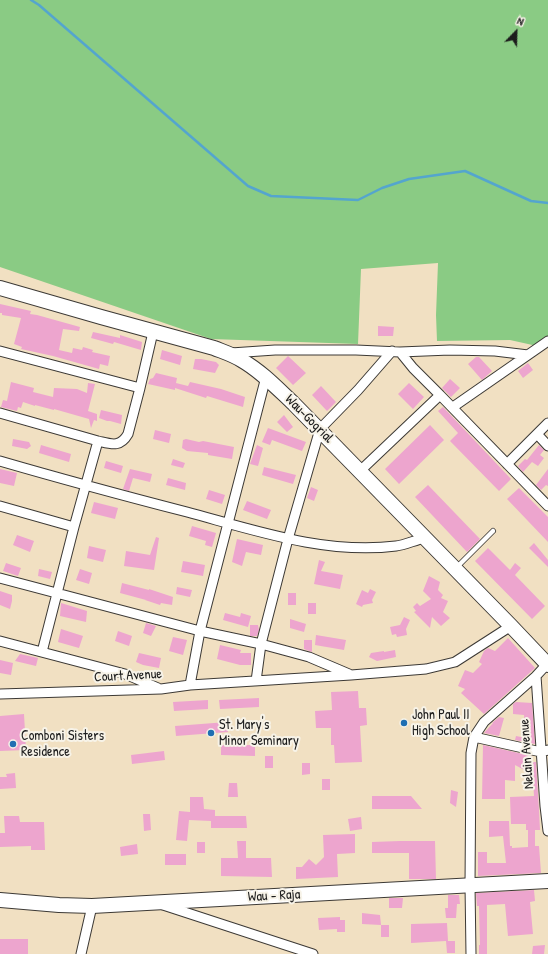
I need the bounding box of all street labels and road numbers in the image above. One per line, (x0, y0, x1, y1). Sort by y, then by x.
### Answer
street label: Wau-Gogrial (281, 391, 337, 447)
street label: Court Avenue (94, 666, 162, 686)
street label: Nelain Avenue (516, 718, 538, 790)
street label: Wau - Raja (247, 886, 301, 906)

